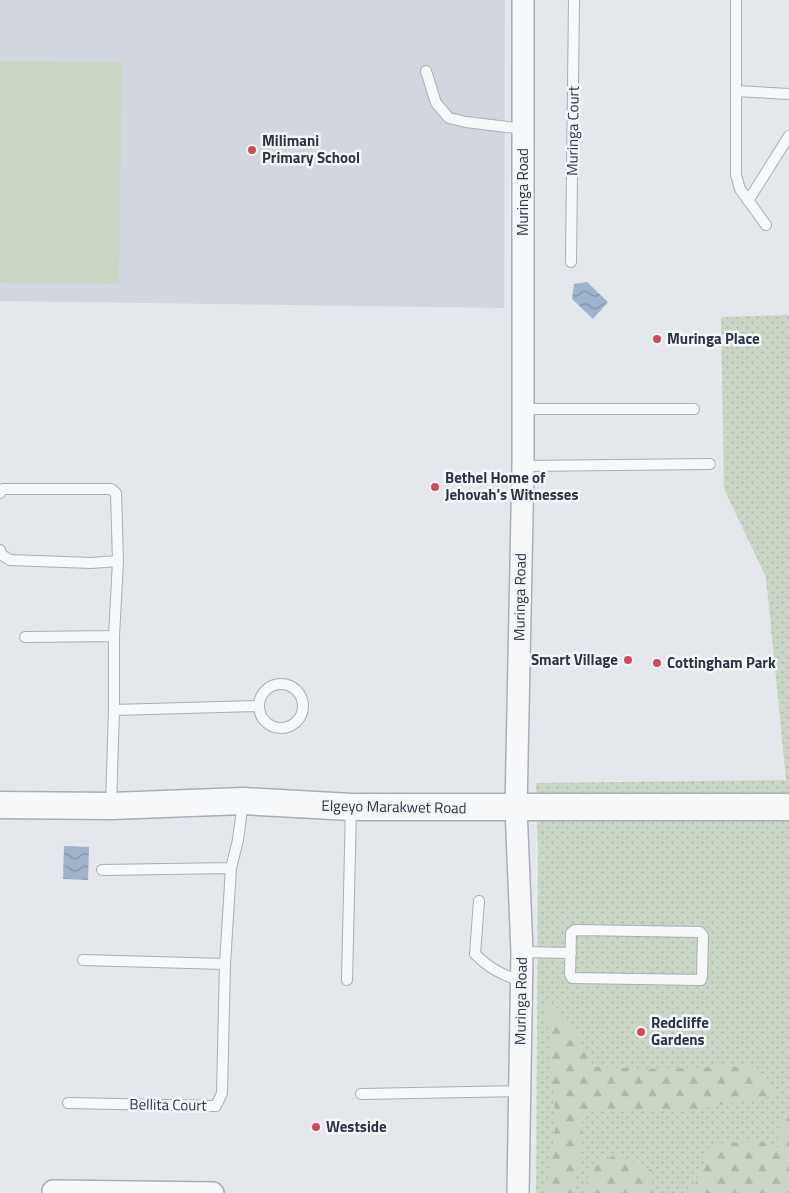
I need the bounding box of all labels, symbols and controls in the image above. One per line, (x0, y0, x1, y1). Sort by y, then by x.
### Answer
street label: Muringa Court (560, 85, 585, 176)
place label: Milimani Primary School (262, 129, 360, 169)
marker: Milimani Primary School (246, 144, 258, 156)
street label: Muringa Road (511, 148, 534, 236)
place label: Muringa Place (667, 327, 760, 350)
marker: Muringa Place (651, 333, 663, 345)
place label: Bethel Home of Jehovah's Witnesses (445, 466, 579, 506)
marker: Bethel Home of Jehovah's Witnesses (429, 481, 441, 493)
street label: Muringa Road (507, 553, 532, 641)
place label: Smart Village (531, 648, 618, 671)
place label: Cottingham Park (667, 651, 776, 674)
marker: Smart Village (622, 654, 634, 666)
marker: Cottingham Park (651, 657, 663, 669)
street label: Elgeyo Marakwet Road (321, 794, 467, 819)
street label: Muringa Road (508, 957, 533, 1045)
place label: Redcliffe Gardens (651, 1011, 709, 1051)
marker: Redcliffe Gardens (635, 1026, 647, 1038)
street label: Bellita Court (129, 1092, 208, 1117)
place label: Westside (326, 1115, 387, 1138)
marker: Westside (310, 1121, 322, 1133)

